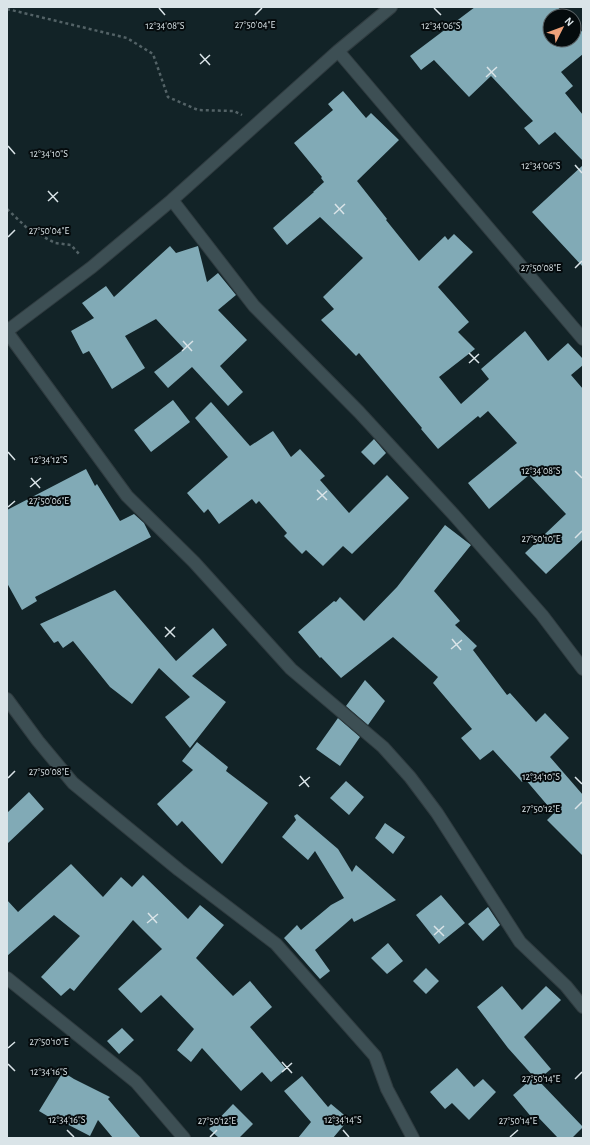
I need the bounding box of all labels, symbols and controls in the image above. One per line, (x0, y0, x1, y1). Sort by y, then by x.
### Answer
north arrow (542, 8, 582, 48)
text: N (562, 15, 576, 28)
text: 27°50'04"E (235, 20, 275, 30)
text: 12°34'08"S (145, 21, 185, 31)
text: 12°34'06"S (421, 21, 461, 31)
text: 12°34'10"S (30, 149, 68, 159)
text: 12°34'06"S (521, 161, 561, 171)
text: 27°50'04"E (29, 226, 69, 236)
text: 27°50'08"E (521, 263, 561, 273)
text: 12°34'12"S (30, 455, 68, 465)
text: 12°34'08"S (521, 466, 561, 476)
text: 27°50'06"E (29, 496, 69, 506)
text: 27°50'10"E (521, 534, 561, 544)
text: 27°50'08"E (29, 767, 69, 777)
text: 12°34'10"S (522, 772, 560, 782)
text: 27°50'12"E (522, 804, 560, 814)
text: 27°50'10"E (29, 1037, 69, 1047)
text: 12°34'16"S (30, 1067, 68, 1077)
text: 27°50'14"E (522, 1074, 560, 1084)
text: 12°34'16"S (48, 1115, 86, 1125)
text: 12°34'14"S (324, 1115, 362, 1125)
text: 27°50'12"E (198, 1116, 236, 1126)
text: 27°50'14"E (499, 1116, 537, 1126)

